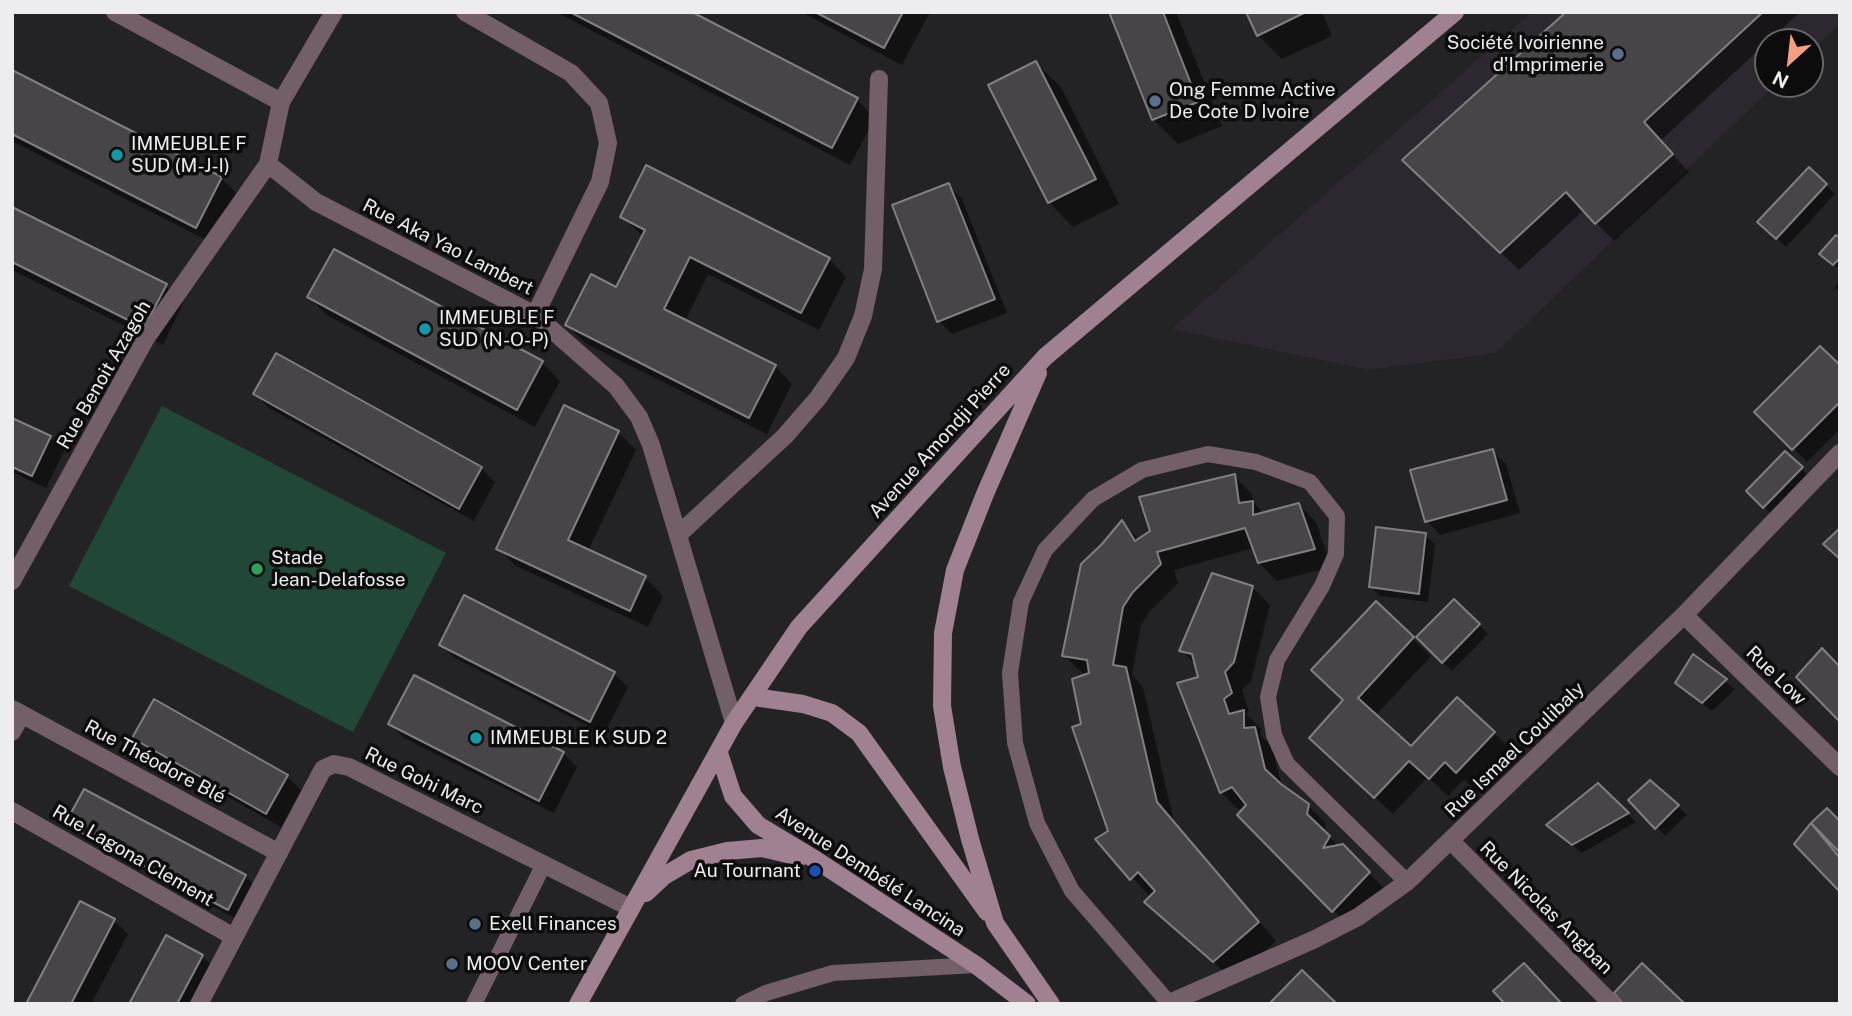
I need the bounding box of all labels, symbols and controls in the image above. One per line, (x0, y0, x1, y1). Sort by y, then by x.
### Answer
north arrow (1754, 28, 1824, 98)
place label: Société Ivoirienne d'Imprimerie (1447, 32, 1604, 76)
marker: Société Ivoirienne d'Imprimerie (1610, 46, 1626, 62)
text: N (1769, 67, 1792, 93)
place label: Ong Femme Active De Cote D Ivoire (1169, 79, 1336, 123)
marker: Ong Femme Active De Cote D Ivoire (1147, 93, 1163, 109)
place label: IMMEUBLE F SUD (M-J-I) (131, 133, 247, 177)
marker: IMMEUBLE F SUD (M-J-I) (109, 147, 125, 163)
street label: Rue Aka Yao Lambert (359, 194, 537, 300)
street label: Rue Benoit Azagoh (52, 297, 156, 453)
place label: IMMEUBLE F SUD (N-O-P) (439, 307, 555, 351)
marker: IMMEUBLE F SUD (N-O-P) (417, 321, 433, 337)
street label: Avenue Amondji Pierre (865, 359, 1015, 523)
place label: Stade Jean-Delafosse (271, 547, 406, 591)
marker: Stade Jean-Delafosse (249, 561, 265, 577)
street label: Rue Low (1741, 642, 1811, 710)
street label: Rue Ismael Coulibaly (1441, 678, 1589, 822)
street label: Rue Théodore Blé (81, 715, 229, 809)
place label: IMMEUBLE K SUD 2 (490, 727, 667, 749)
marker: IMMEUBLE K SUD 2 (468, 730, 484, 746)
street label: Rue Gohi Marc (361, 742, 487, 820)
street label: Rue Lagona Clement (48, 800, 218, 912)
street label: Avenue Dembélé Lancina (771, 802, 969, 942)
street label: Rue Nicolas Angban (1475, 837, 1617, 979)
place label: Au Tournant (693, 860, 801, 882)
marker: Au Tournant (807, 863, 823, 879)
place label: Exell Finances (489, 913, 617, 935)
marker: Exell Finances (467, 916, 483, 932)
place label: MOOV Center (466, 953, 587, 975)
marker: MOOV Center (444, 956, 460, 972)

